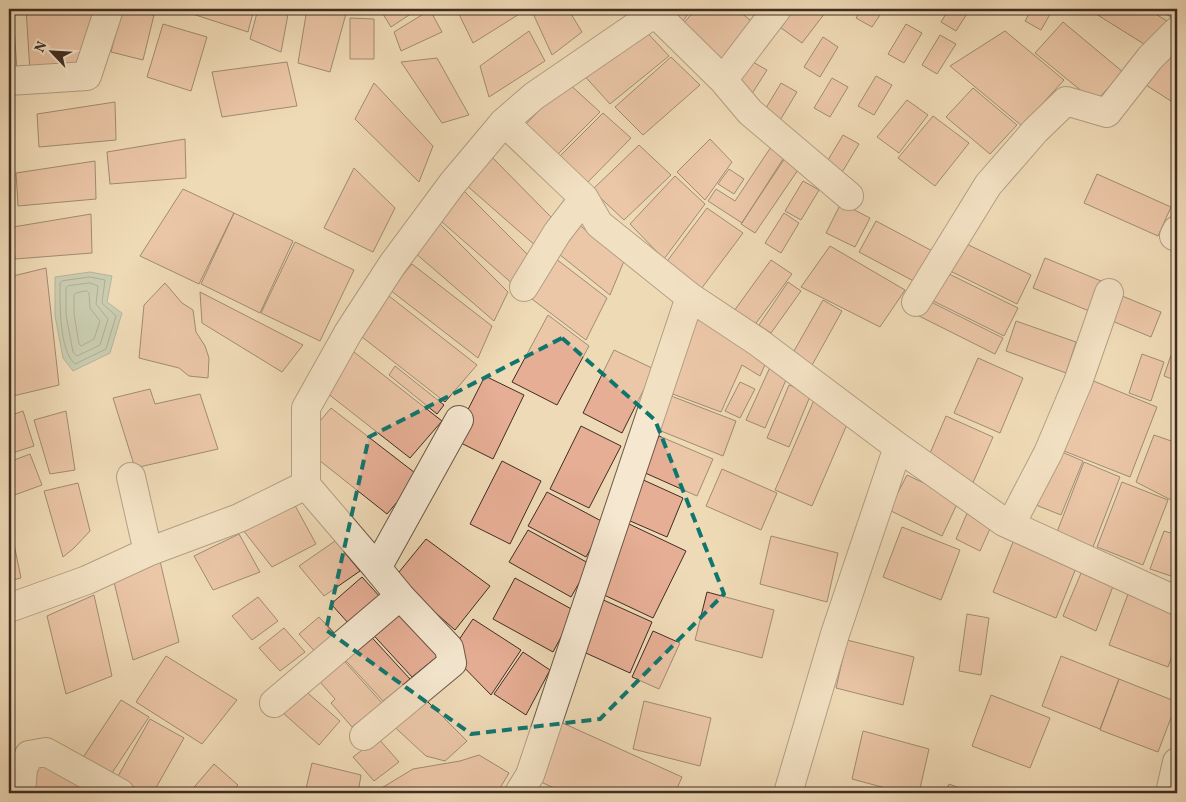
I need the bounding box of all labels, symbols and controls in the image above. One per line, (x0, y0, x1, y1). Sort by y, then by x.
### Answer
north arrow (28, 28, 78, 78)
text: N (31, 39, 52, 56)

